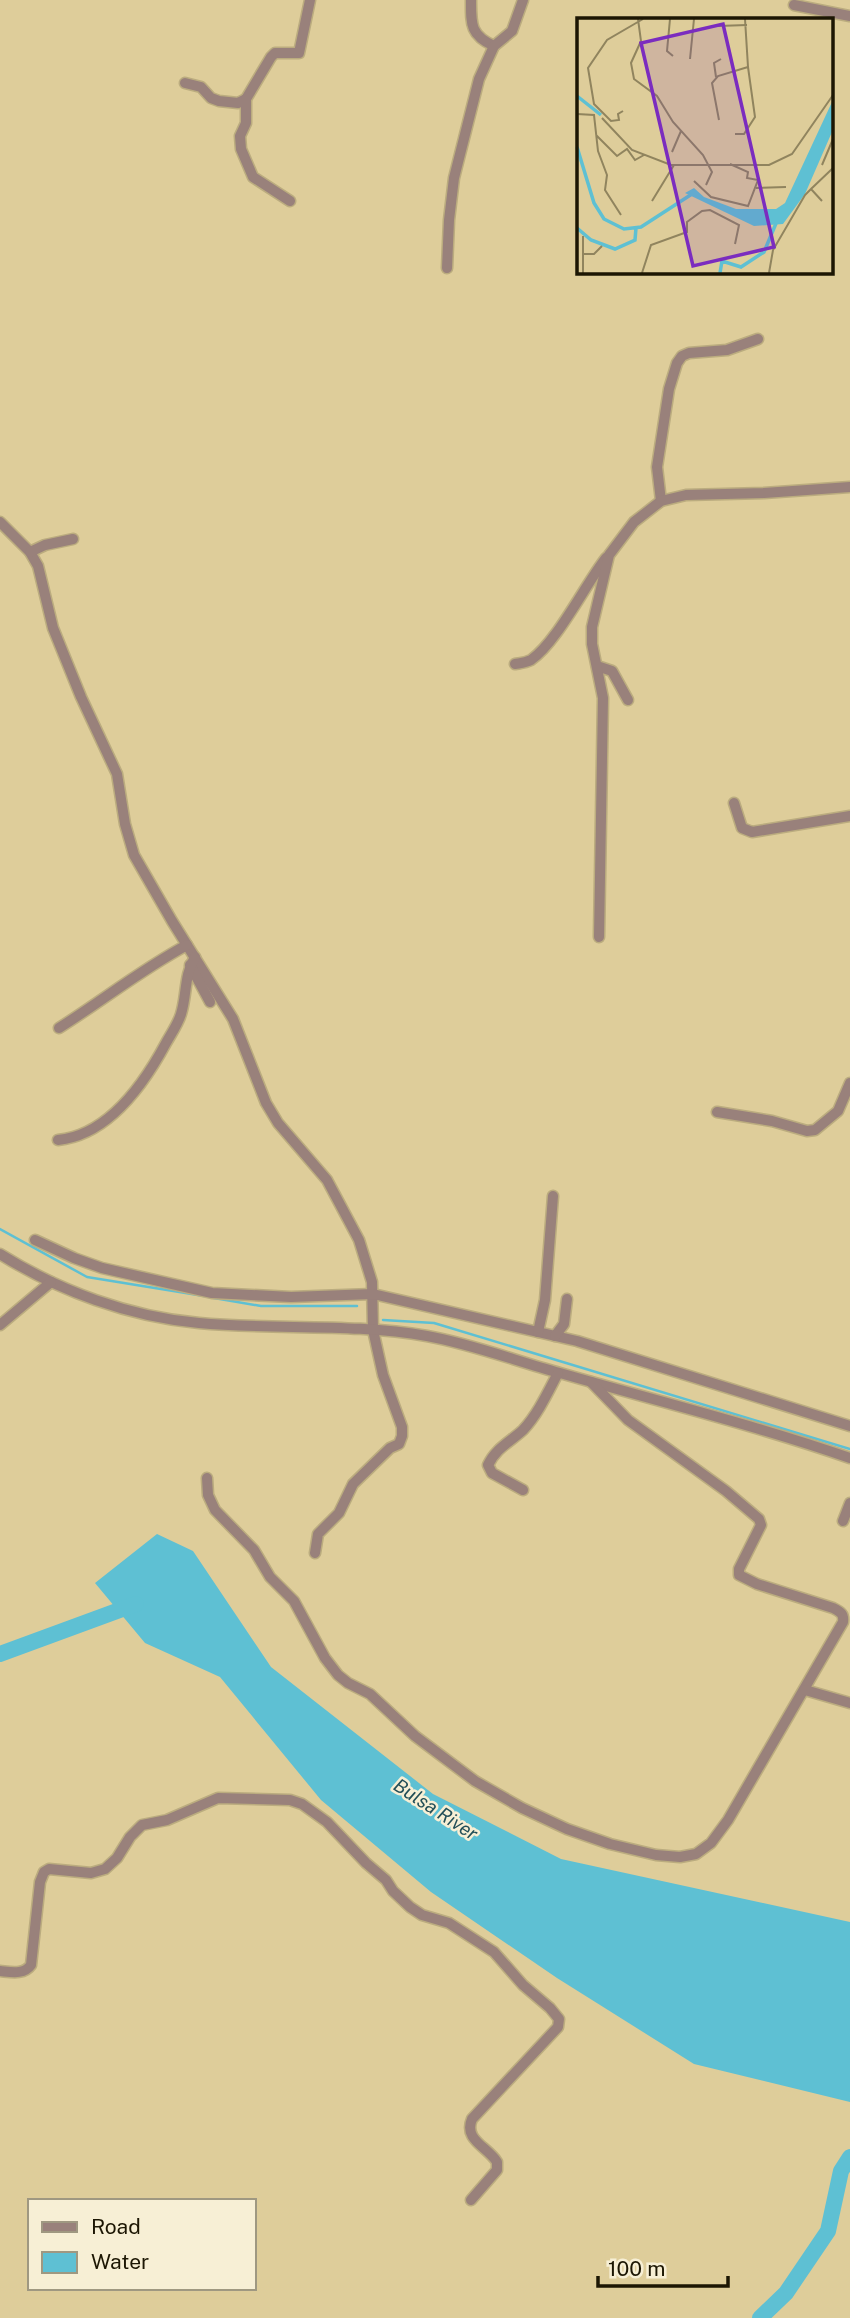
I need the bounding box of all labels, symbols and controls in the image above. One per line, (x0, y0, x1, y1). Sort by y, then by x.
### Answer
inset map (577, 18, 832, 273)
water label: Bulsa River (390, 1774, 483, 1845)
legend (28, 2199, 256, 2290)
text: Road (91, 2214, 141, 2239)
scale bar (598, 2244, 728, 2288)
text: Water (91, 2249, 149, 2274)
text: 100 m (608, 2256, 665, 2281)

